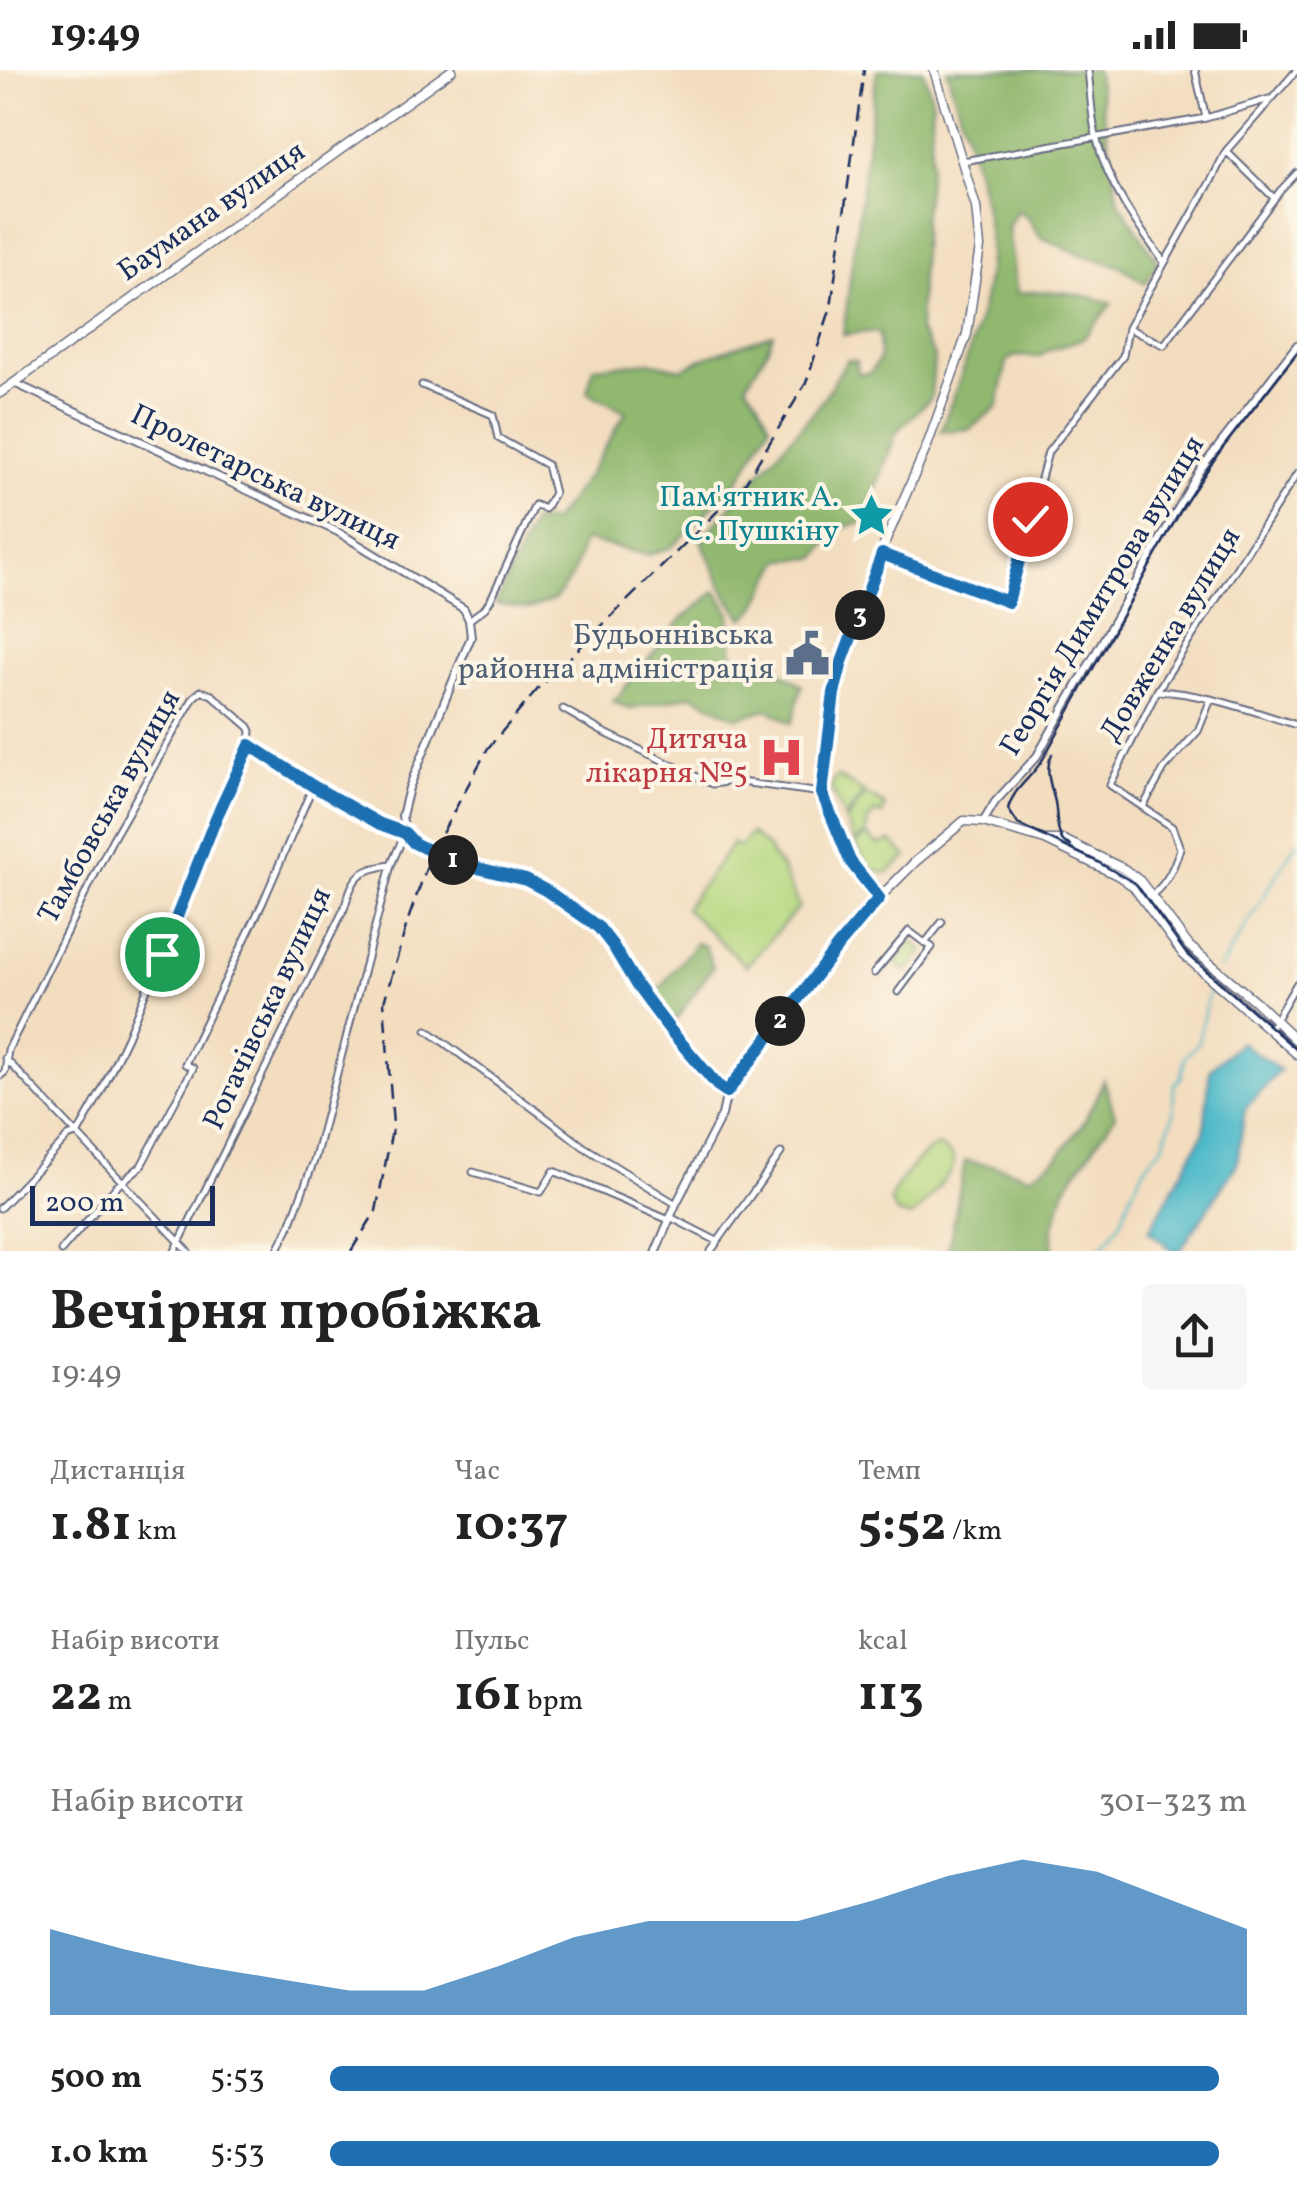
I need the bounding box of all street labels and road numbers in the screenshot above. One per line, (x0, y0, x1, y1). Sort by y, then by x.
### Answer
street label: Баумана вулиця (110, 132, 314, 292)
street label: Пролетарська вулиця (123, 394, 407, 562)
street label: Георгія Димитрова вулиця (990, 428, 1216, 764)
street label: Довженка вулиця (1090, 520, 1252, 750)
street label: Тамбовська вулиця (28, 683, 192, 931)
street label: Рогачівська вулиця (193, 881, 343, 1137)

